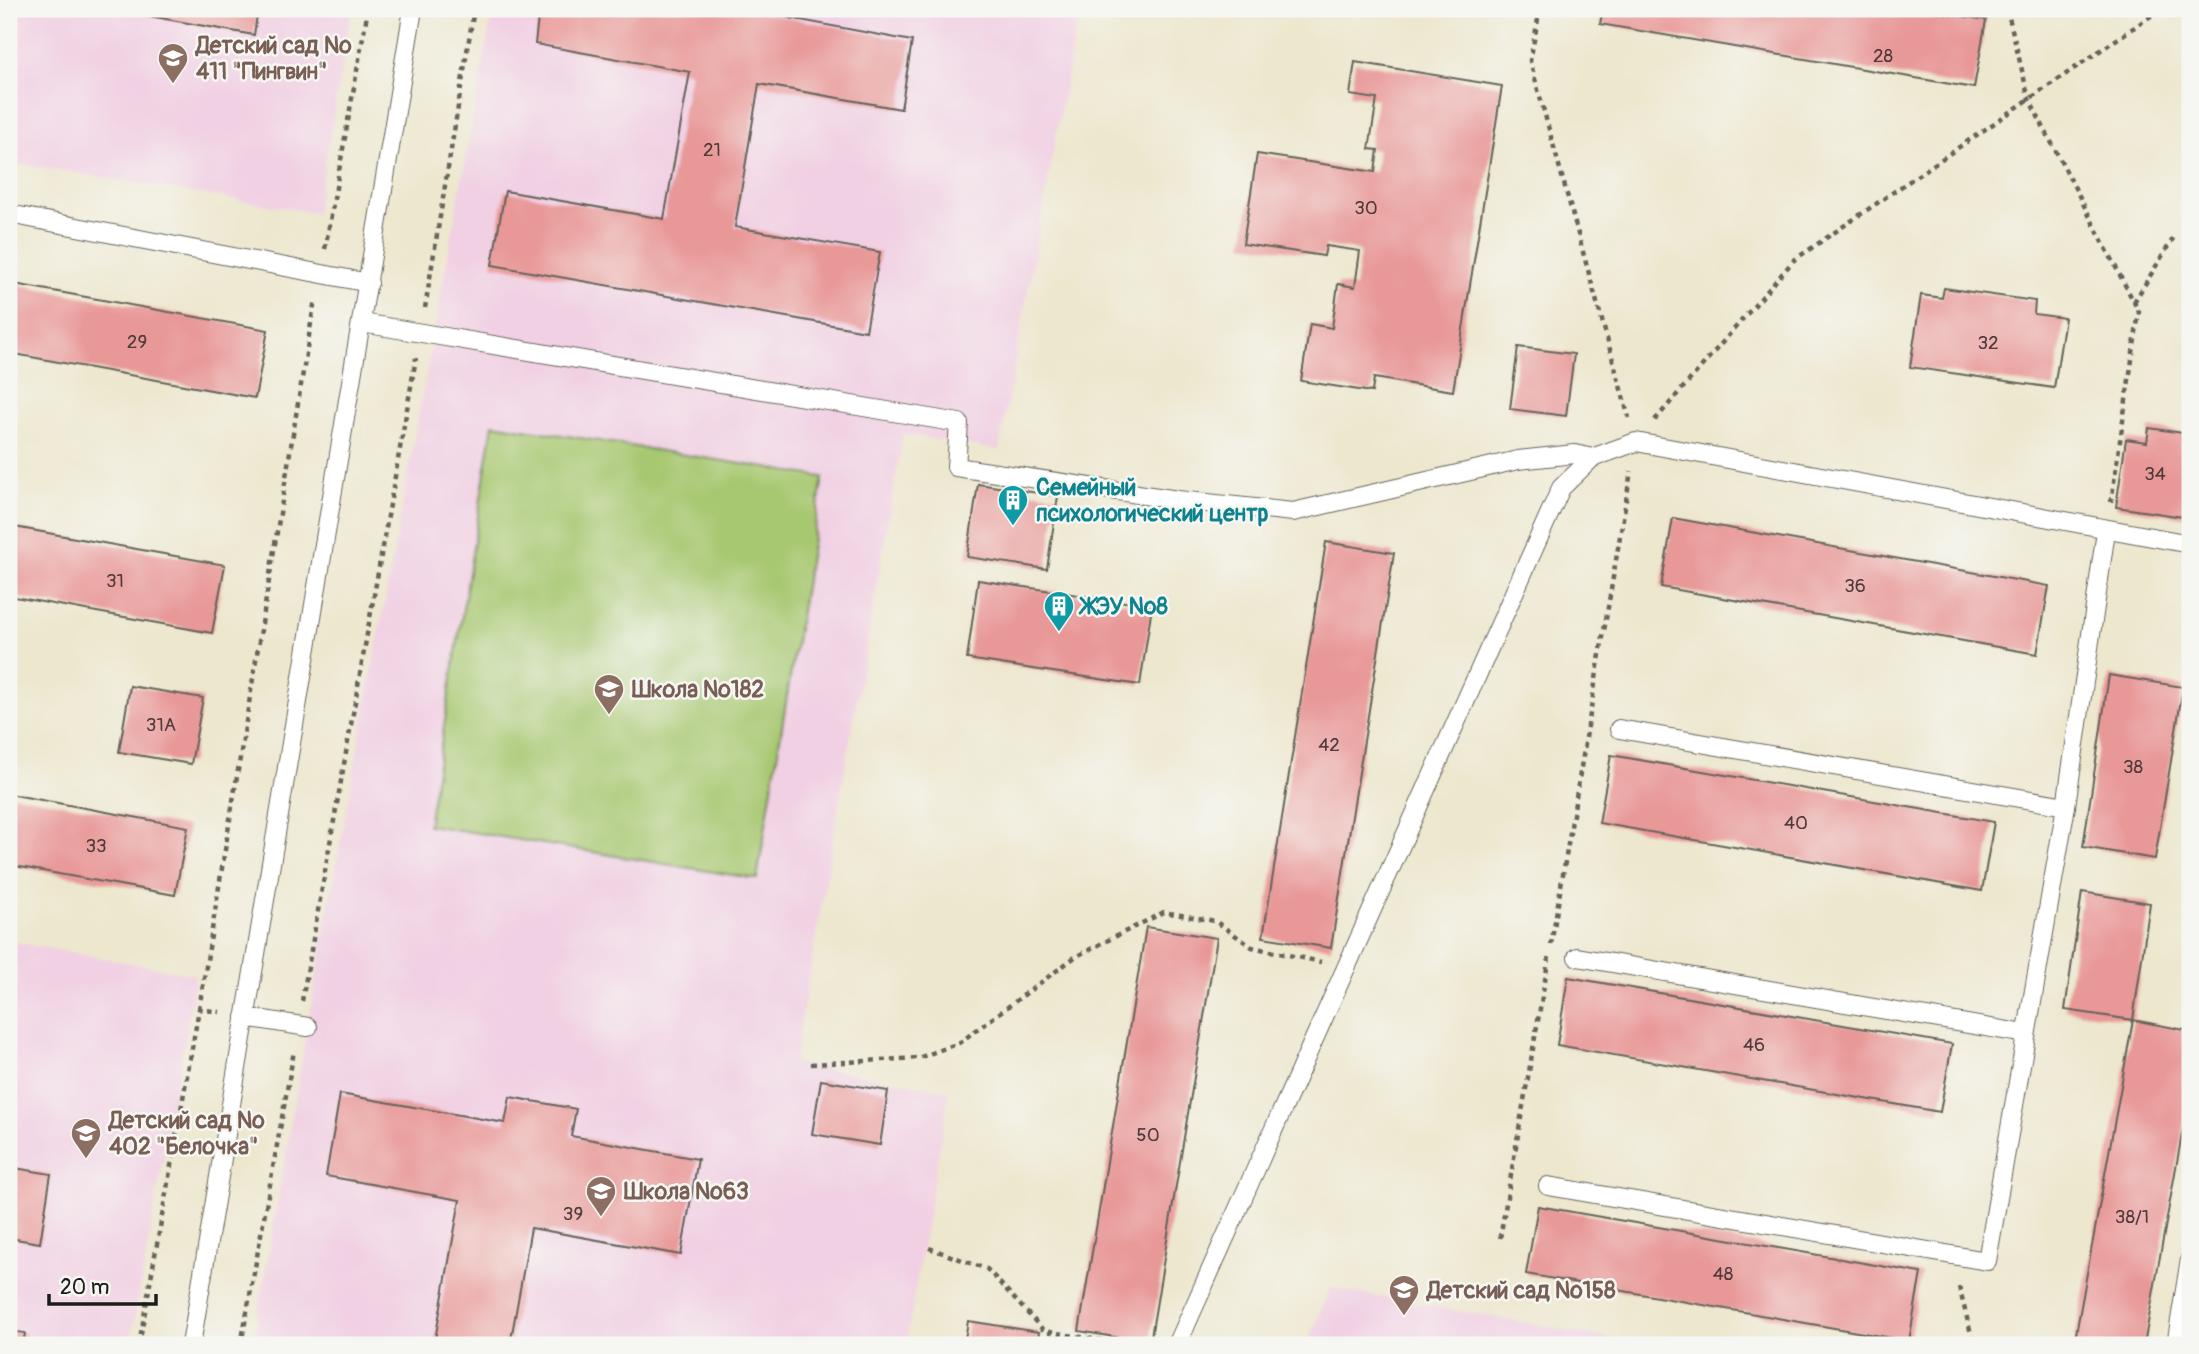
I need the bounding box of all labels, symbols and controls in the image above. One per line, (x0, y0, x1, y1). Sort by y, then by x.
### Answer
place label: Детский сад № 411 "Пингвин" (194, 31, 352, 86)
school or university icon: Детский сад № 411 "Пингвин" (156, 41, 190, 85)
house number: 28 (1873, 44, 1893, 68)
house number: 21 (703, 138, 721, 162)
house number: 30 (1354, 196, 1378, 220)
house number: 29 (127, 330, 147, 354)
house number: 32 (1977, 331, 1999, 355)
house number: 34 (2144, 462, 2166, 486)
place label: Семейный психологический центр (1036, 473, 1269, 528)
building icon: Семейный психологический центр (996, 483, 1030, 527)
house number: 31 (106, 569, 124, 593)
house number: 36 (1844, 574, 1866, 598)
building icon: ЖЭУ №8 (1042, 589, 1076, 633)
place label: ЖЭУ №8 (1078, 592, 1168, 621)
school or university icon: Школа №182 (592, 672, 626, 716)
place label: Школа №182 (631, 675, 764, 704)
house number: 31А (146, 713, 176, 737)
house number: 42 (1318, 733, 1340, 757)
house number: 38 (2123, 755, 2143, 779)
house number: 40 (1784, 811, 1808, 835)
house number: 33 (85, 834, 107, 858)
house number: 46 (1743, 1033, 1765, 1057)
place label: Детский сад № 402 "Белочка" (107, 1106, 265, 1161)
school or university icon: Детский сад № 402 "Белочка" (69, 1116, 103, 1160)
house number: 50 (1136, 1123, 1160, 1147)
school or university icon: Школа №63 (584, 1174, 618, 1218)
place label: Школа №63 (623, 1177, 749, 1206)
house number: 39 (563, 1202, 583, 1226)
house number: 38/1 (2115, 1205, 2149, 1229)
house number: 48 (1713, 1262, 1733, 1286)
scale bar (49, 1263, 156, 1307)
school or university icon: Детский сад №158 (1387, 1273, 1421, 1317)
text: 20 m (60, 1274, 109, 1301)
place label: Детский сад №158 (1425, 1276, 1616, 1305)

